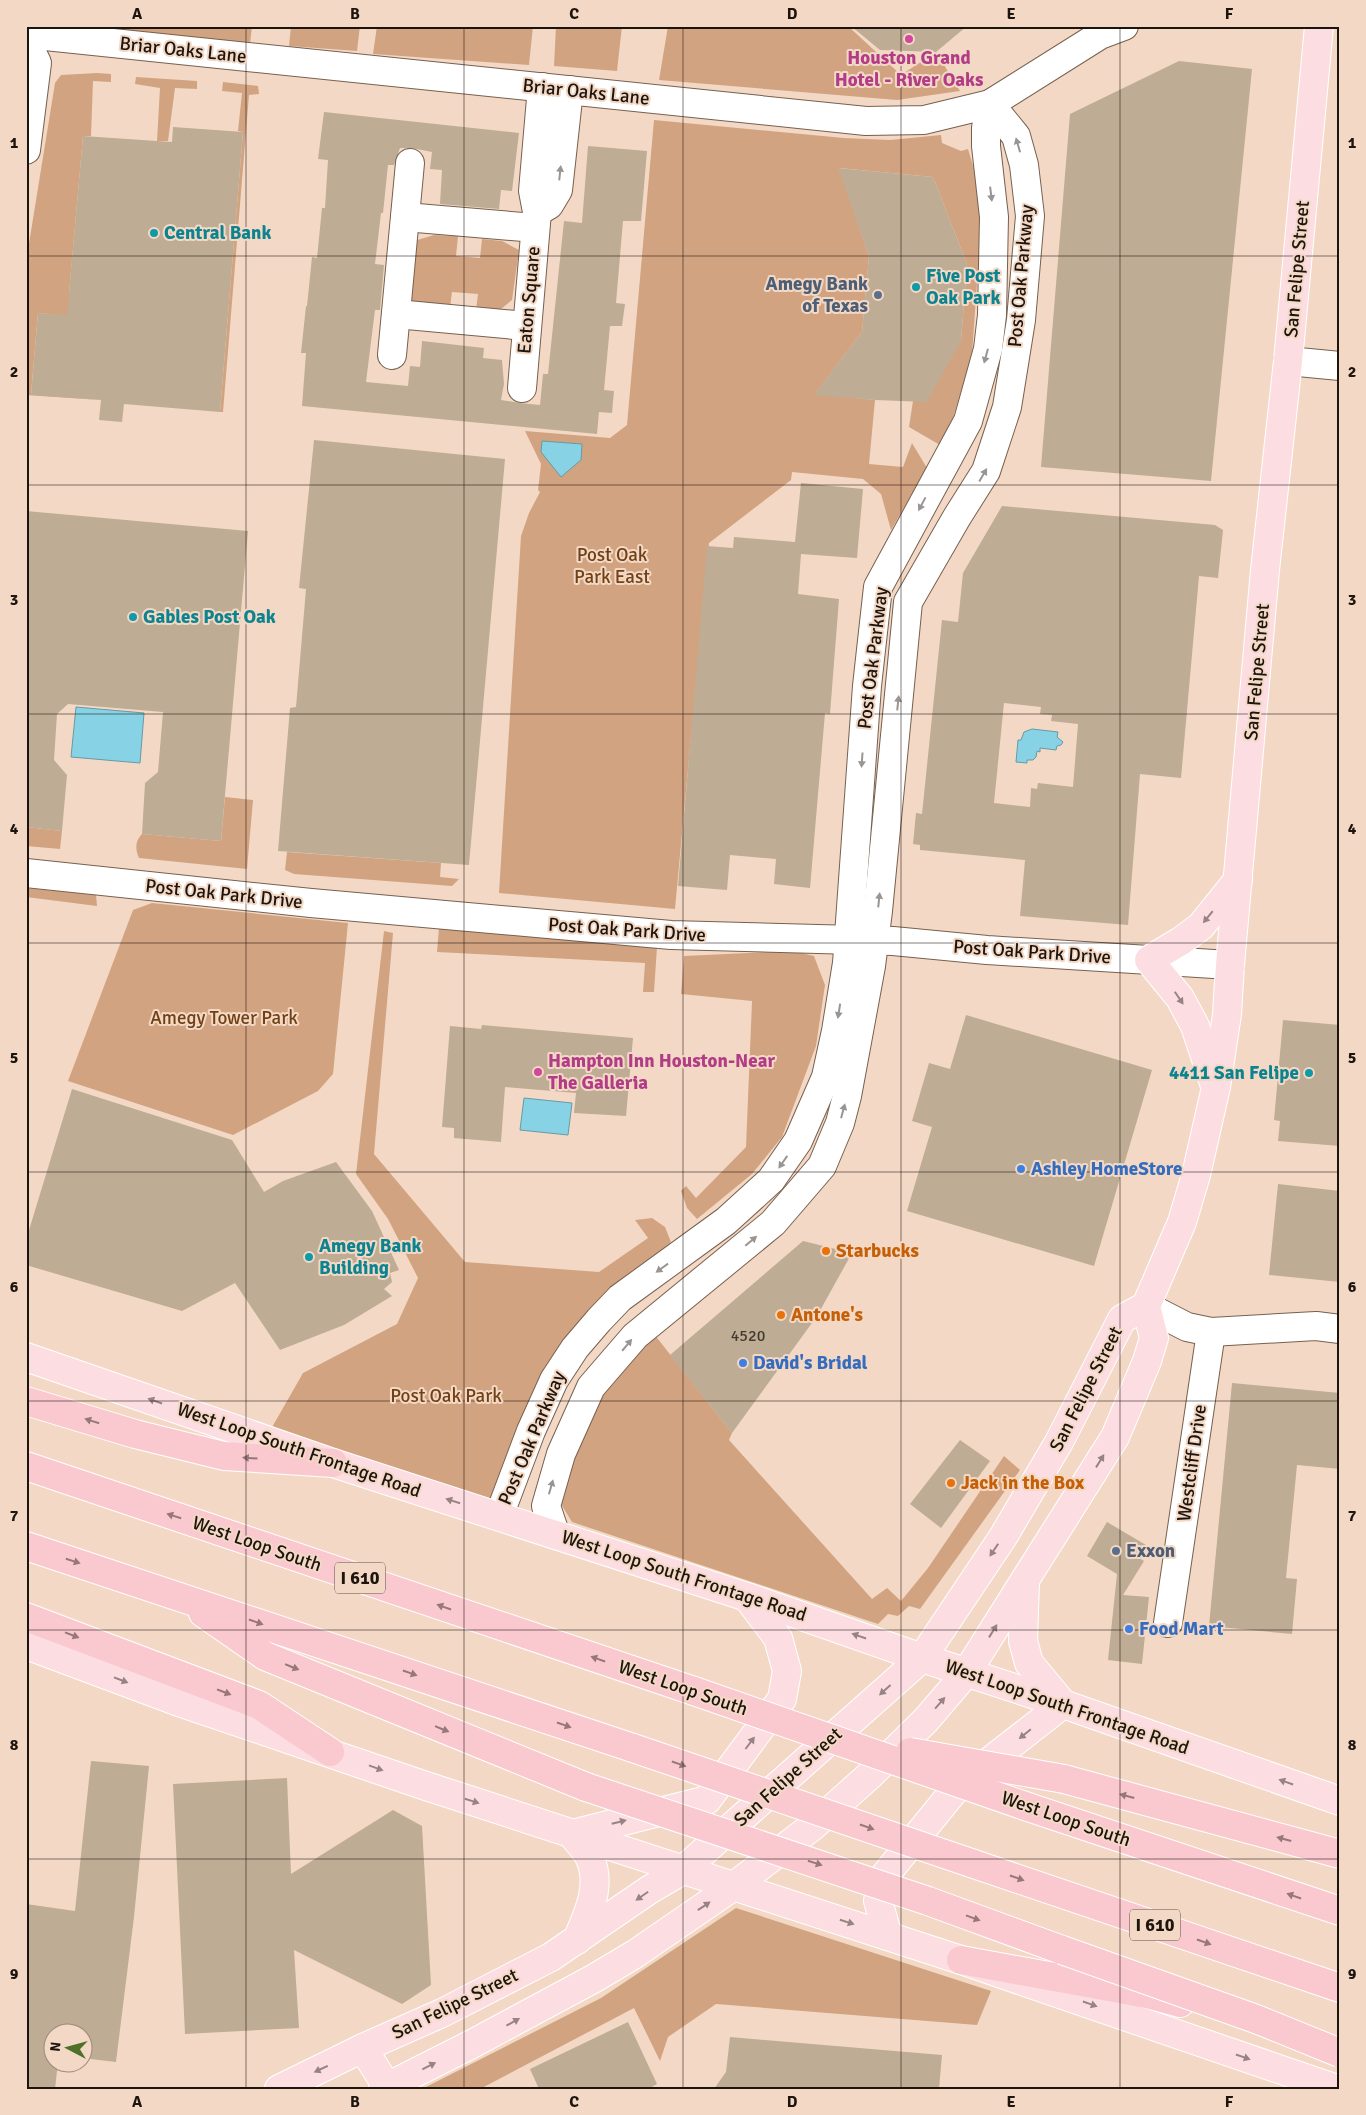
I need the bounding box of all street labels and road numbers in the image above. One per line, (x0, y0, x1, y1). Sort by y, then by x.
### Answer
street label: Briar Oaks Lane (118, 31, 248, 69)
street label: Briar Oaks Lane (521, 73, 651, 111)
street label: San Felipe Street (1279, 199, 1315, 339)
street label: Post Oak Parkway (1003, 204, 1039, 348)
street label: Eaton Square (512, 245, 546, 355)
street label: Post Oak Parkway (852, 585, 894, 731)
street label: San Felipe Street (1239, 602, 1275, 742)
street label: Post Oak Park Drive (144, 874, 304, 914)
street label: Post Oak Park Drive (547, 913, 707, 947)
street label: Post Oak Park Drive (952, 935, 1112, 969)
street label: San Felipe Street (1044, 1322, 1128, 1456)
street label: Post Oak Parkway (493, 1367, 571, 1509)
street label: West Loop South Frontage Road (174, 1397, 424, 1503)
street label: Westcliff Drive (1172, 1403, 1212, 1523)
street label: West Loop South (189, 1511, 325, 1577)
street label: West Loop South Frontage Road (558, 1525, 810, 1627)
road number: I 610 (335, 1562, 385, 1594)
street label: West Loop South Frontage Road (942, 1654, 1192, 1760)
street label: West Loop South (615, 1655, 751, 1721)
street label: San Felipe Street (729, 1722, 847, 1832)
street label: West Loop South (998, 1786, 1134, 1852)
road number: I 610 (1130, 1910, 1180, 1940)
street label: San Felipe Street (388, 1963, 522, 2045)

